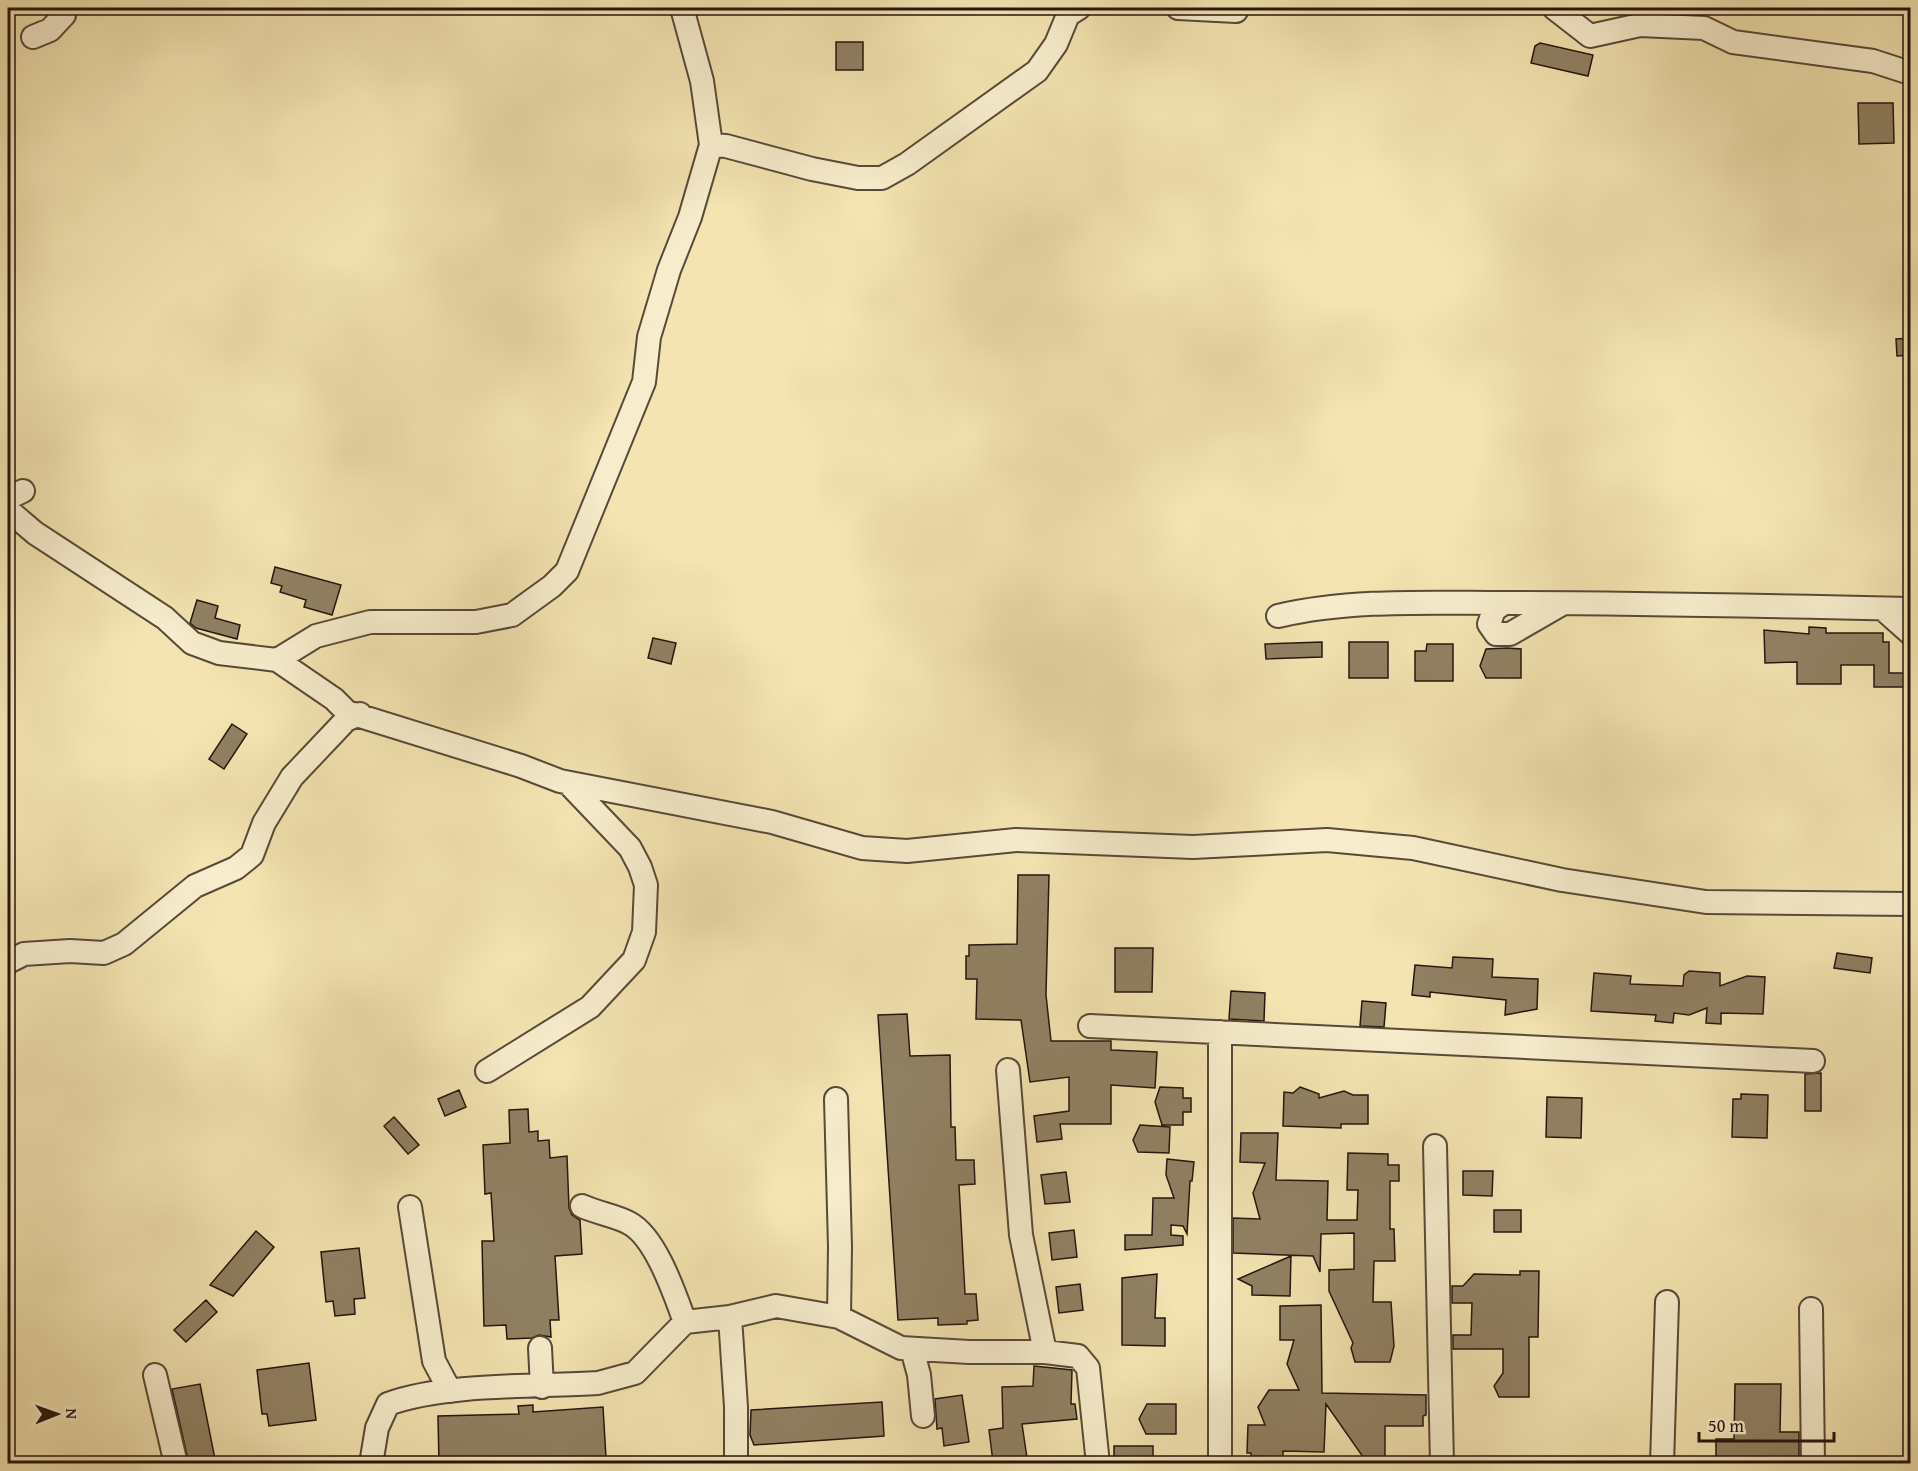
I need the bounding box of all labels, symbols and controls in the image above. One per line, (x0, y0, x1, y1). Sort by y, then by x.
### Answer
north arrow (27, 1384, 87, 1444)
scale bar (1699, 1405, 1834, 1443)
text: N (60, 1408, 84, 1420)
text: 50 m (1708, 1412, 1744, 1439)

